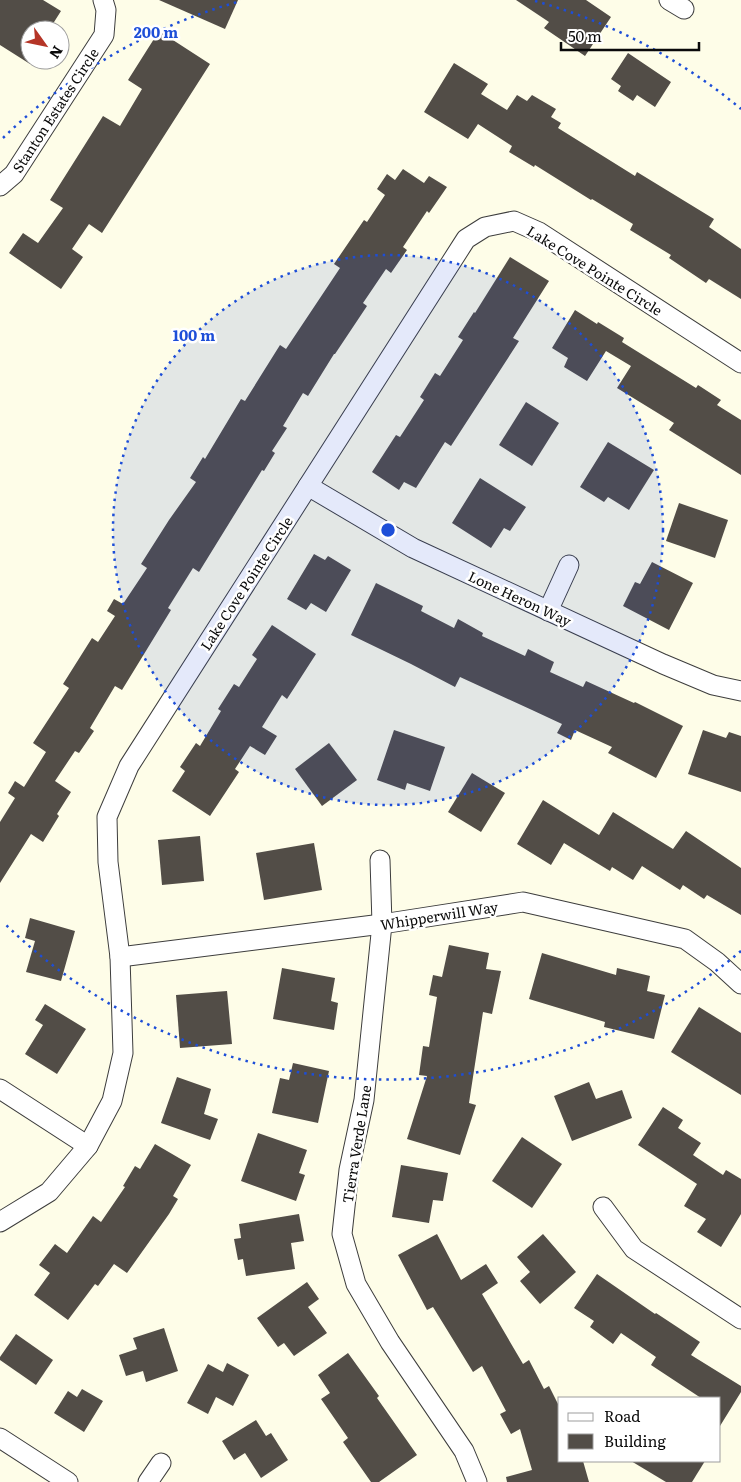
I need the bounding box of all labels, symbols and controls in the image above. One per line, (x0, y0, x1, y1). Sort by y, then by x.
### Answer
north arrow (20, 20, 70, 70)
text: 200 m (134, 20, 178, 43)
scale bar (561, 20, 698, 52)
text: 50 m (568, 24, 602, 47)
text: N (45, 42, 68, 63)
street label: Stanton Estates Circle (7, 44, 103, 176)
street label: Lake Cove Pointe Circle (523, 220, 667, 320)
text: 100 m (173, 323, 215, 346)
street label: Lake Cove Pointe Circle (195, 512, 297, 654)
centre of rings (379, 521, 397, 539)
street label: Lone Heron Way (465, 565, 576, 631)
street label: Whipperwill Way (379, 896, 500, 934)
street label: Tierra Verde Lane (337, 1083, 375, 1205)
legend (558, 1397, 721, 1462)
text: Road (604, 1404, 640, 1427)
text: Building (604, 1429, 666, 1452)

